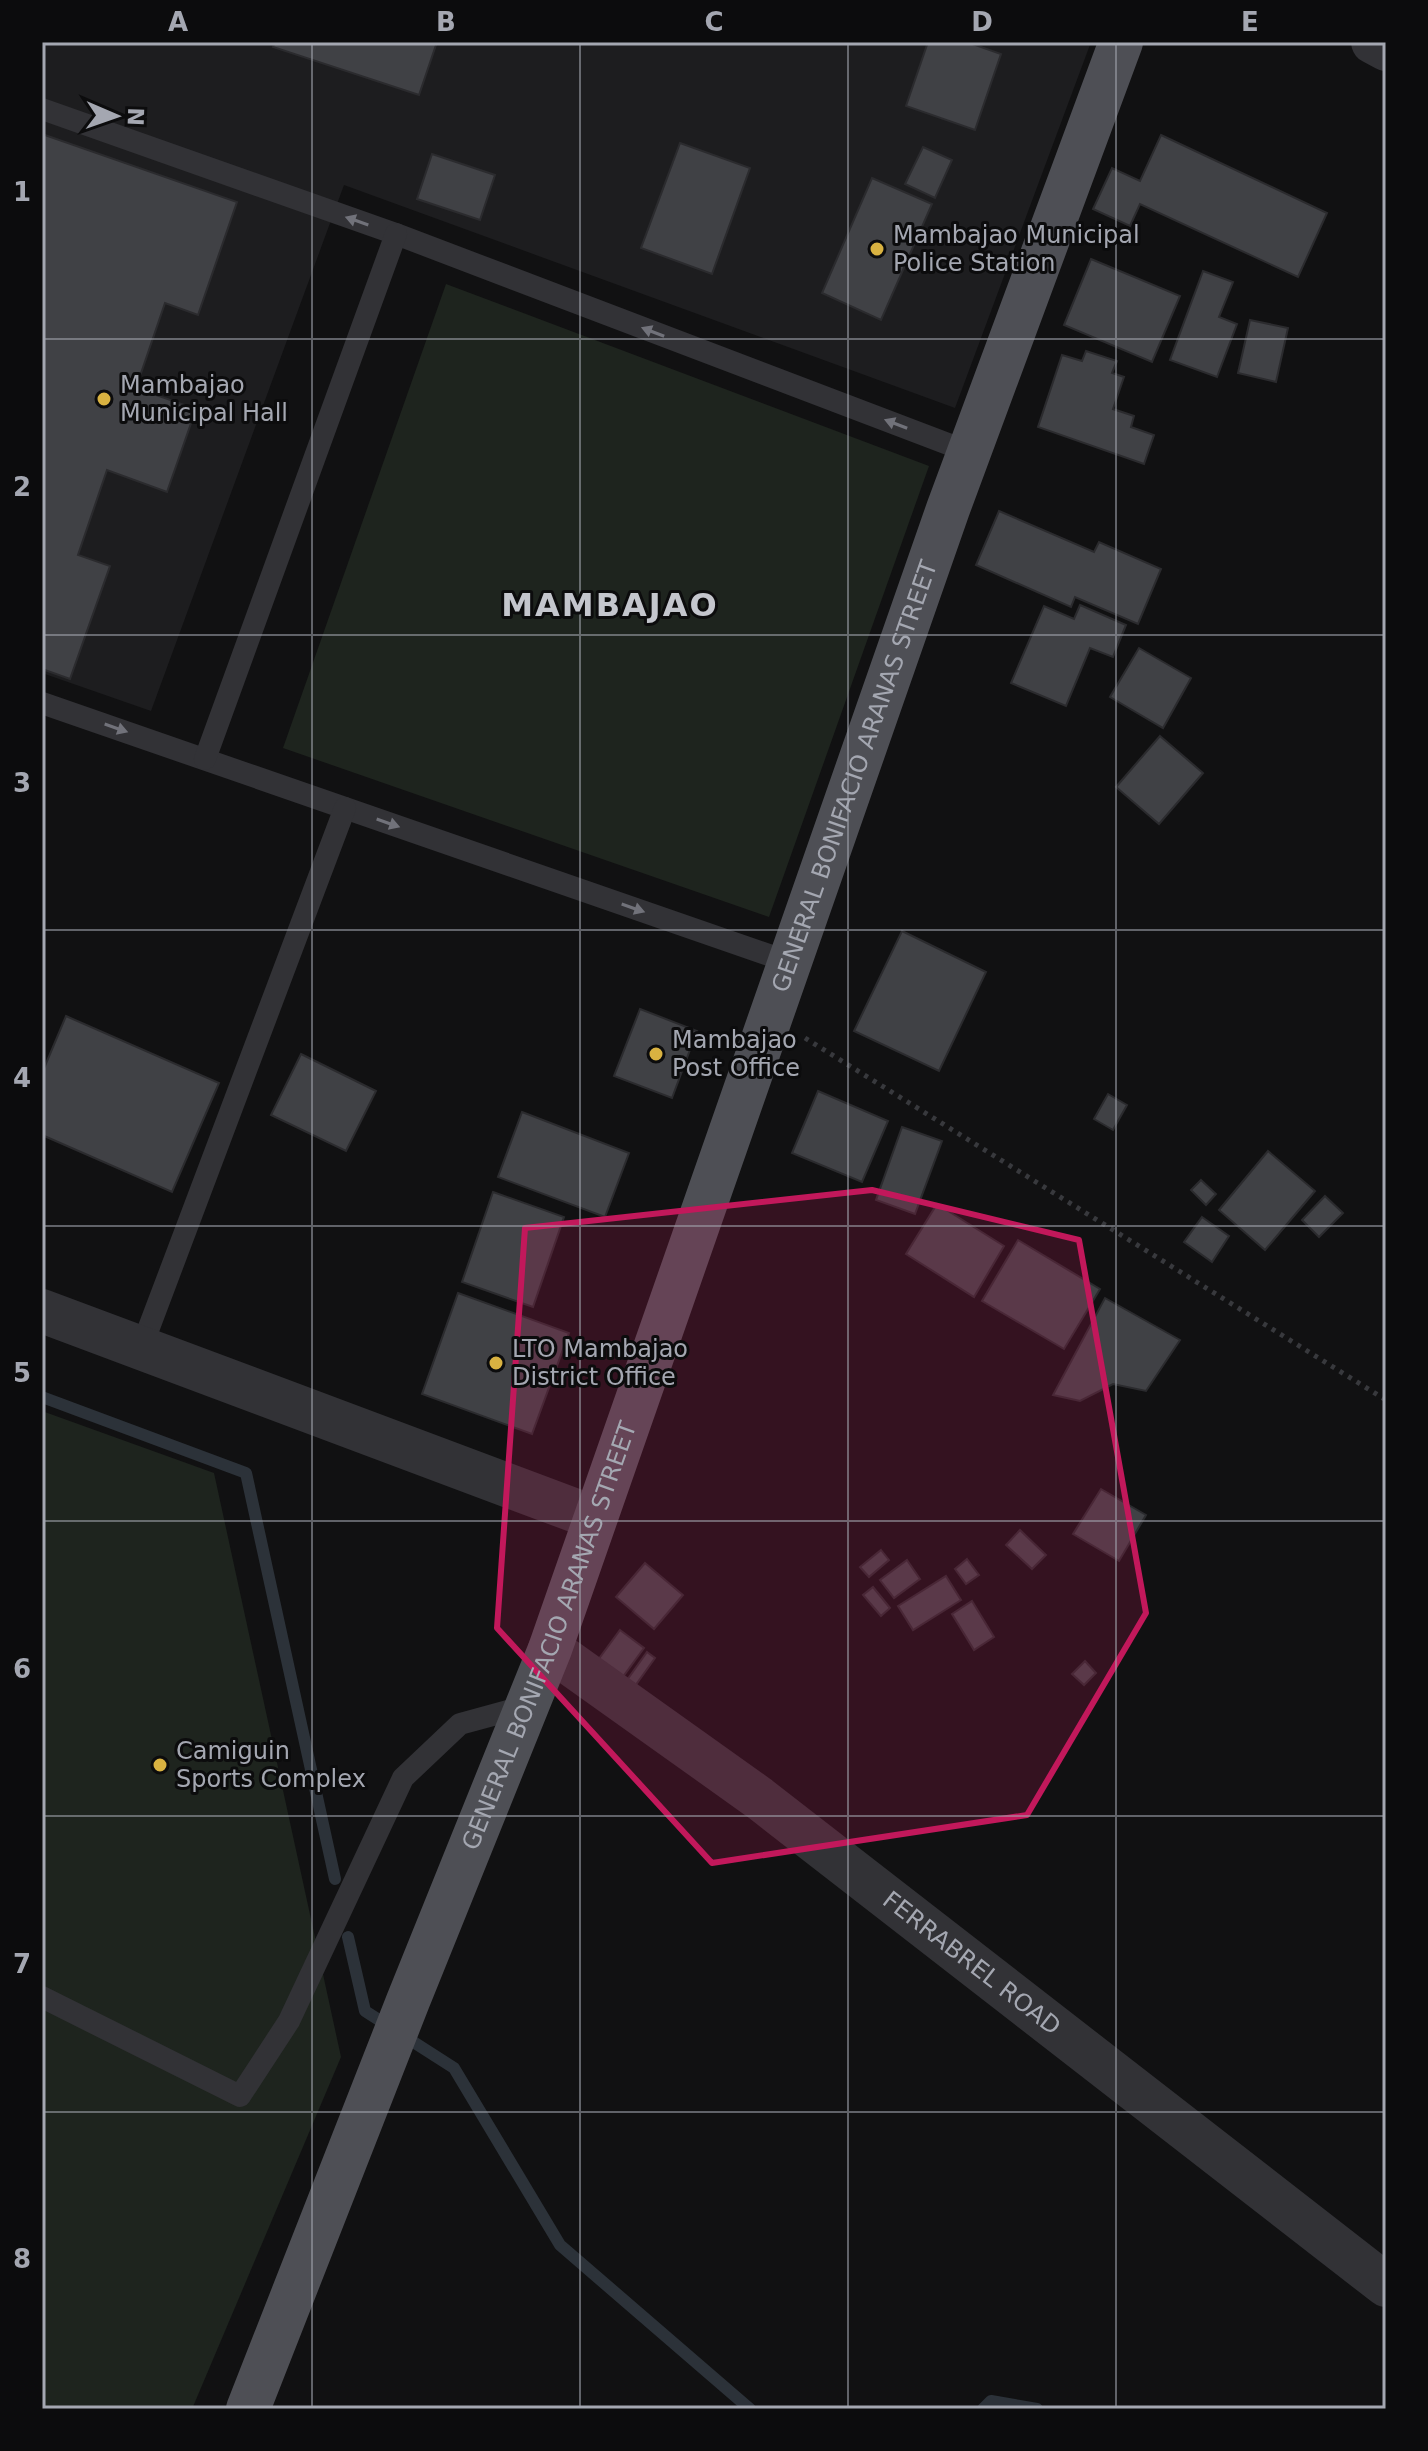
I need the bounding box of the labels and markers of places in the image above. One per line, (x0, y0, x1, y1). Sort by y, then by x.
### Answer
place label: Mambajao Municipal Police Station (893, 221, 1140, 277)
marker: Mambajao Municipal Police Station (868, 240, 886, 258)
place label: Mambajao Municipal Hall (120, 371, 288, 427)
marker: Mambajao Municipal Hall (95, 390, 113, 408)
place label: Mambajao Post Office (672, 1026, 800, 1082)
marker: Mambajao Post Office (647, 1045, 665, 1063)
place label: LTO Mambajao District Office (512, 1335, 688, 1391)
marker: LTO Mambajao District Office (487, 1354, 505, 1372)
place label: Camiguin Sports Complex (176, 1737, 366, 1793)
marker: Camiguin Sports Complex (151, 1756, 169, 1774)

